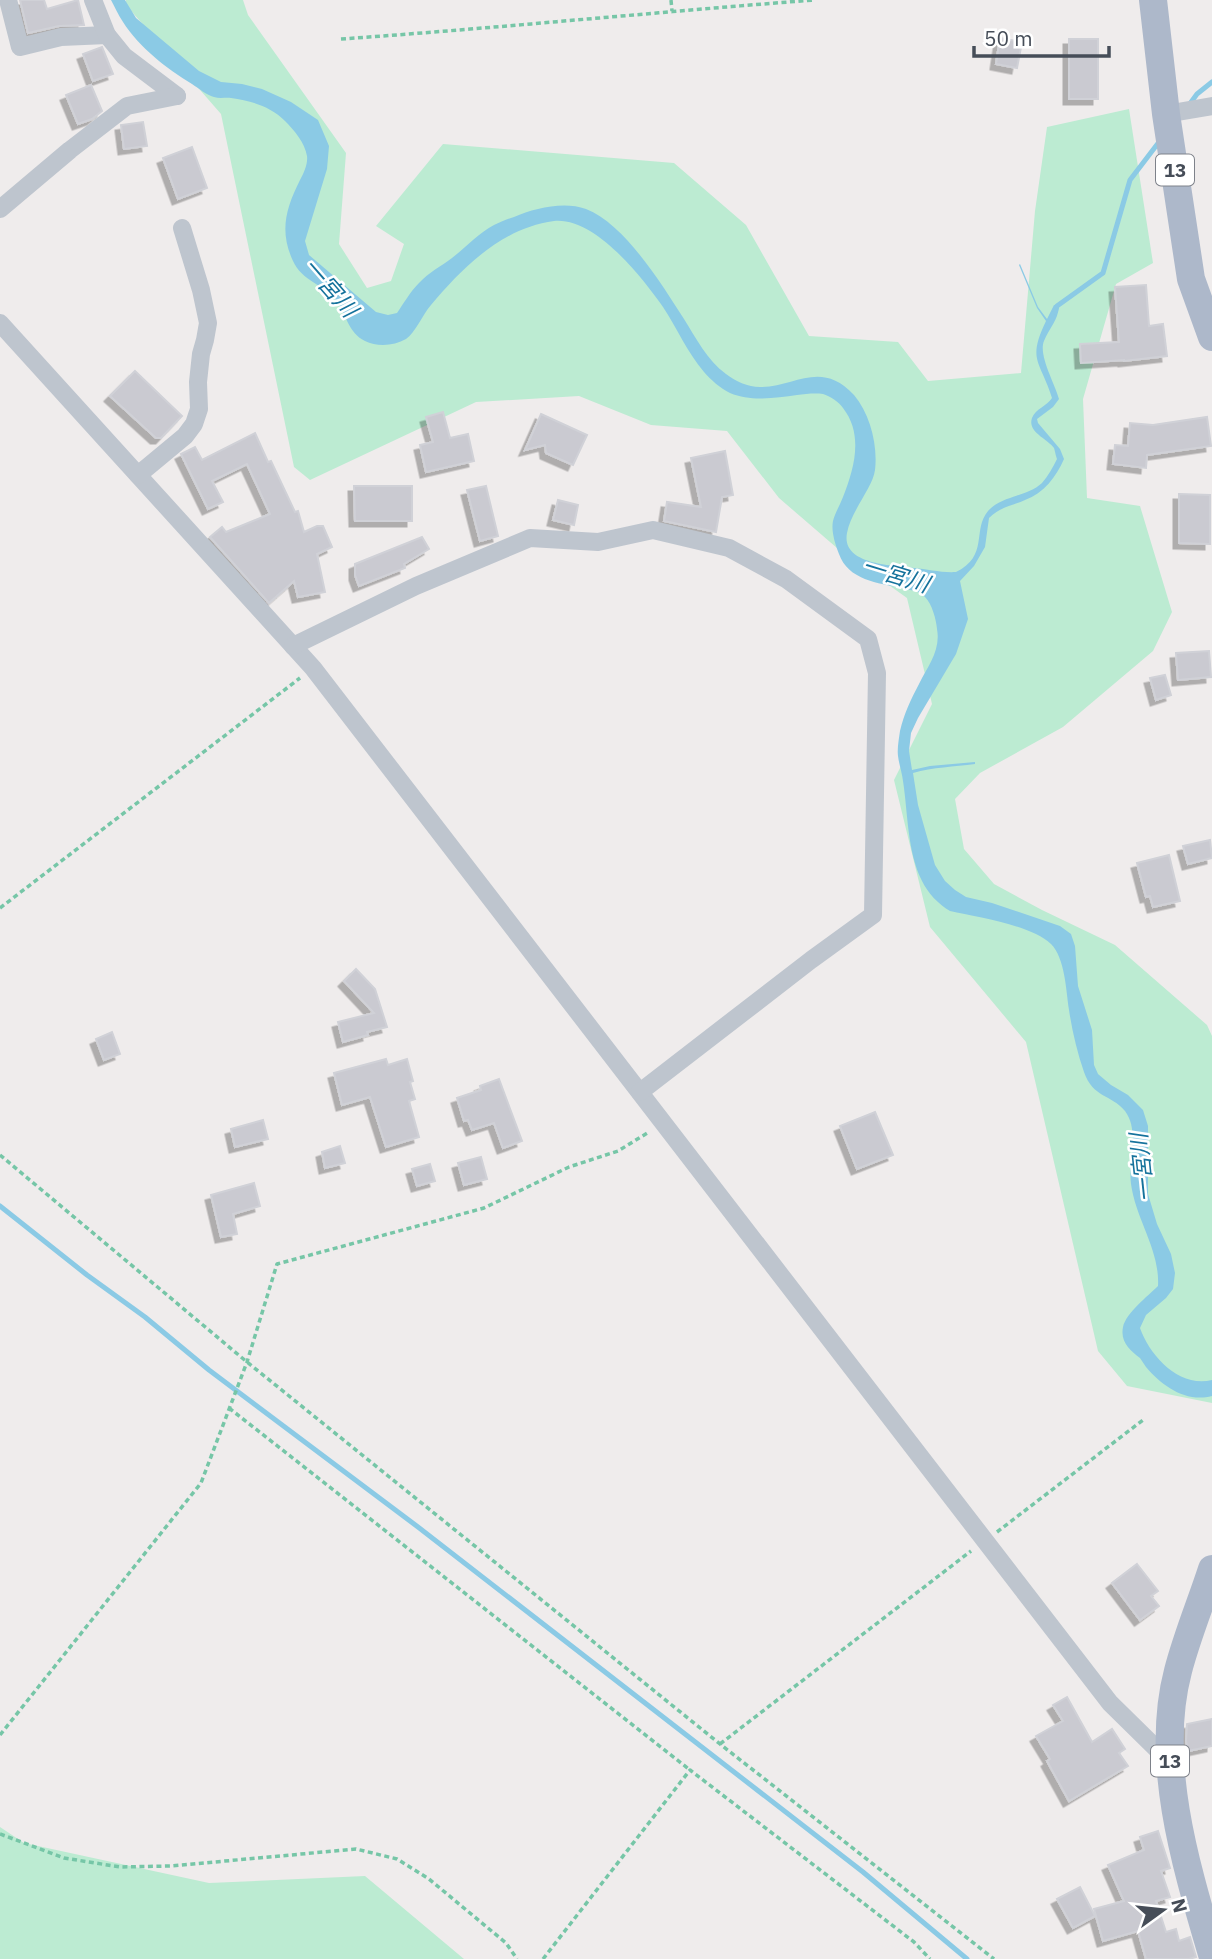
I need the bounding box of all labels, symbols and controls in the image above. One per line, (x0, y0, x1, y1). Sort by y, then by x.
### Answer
scale bar (974, 14, 1109, 58)
text: 50 m (984, 24, 1033, 52)
road number: 13 (1156, 154, 1194, 186)
water label: 一宮川 (297, 251, 367, 325)
water label: 一宮川 (859, 550, 936, 599)
water label: 一宮川 (1122, 1129, 1160, 1204)
road number: 13 (1151, 1746, 1189, 1777)
north arrow (1128, 1875, 1198, 1945)
text: N (1166, 1896, 1193, 1915)

